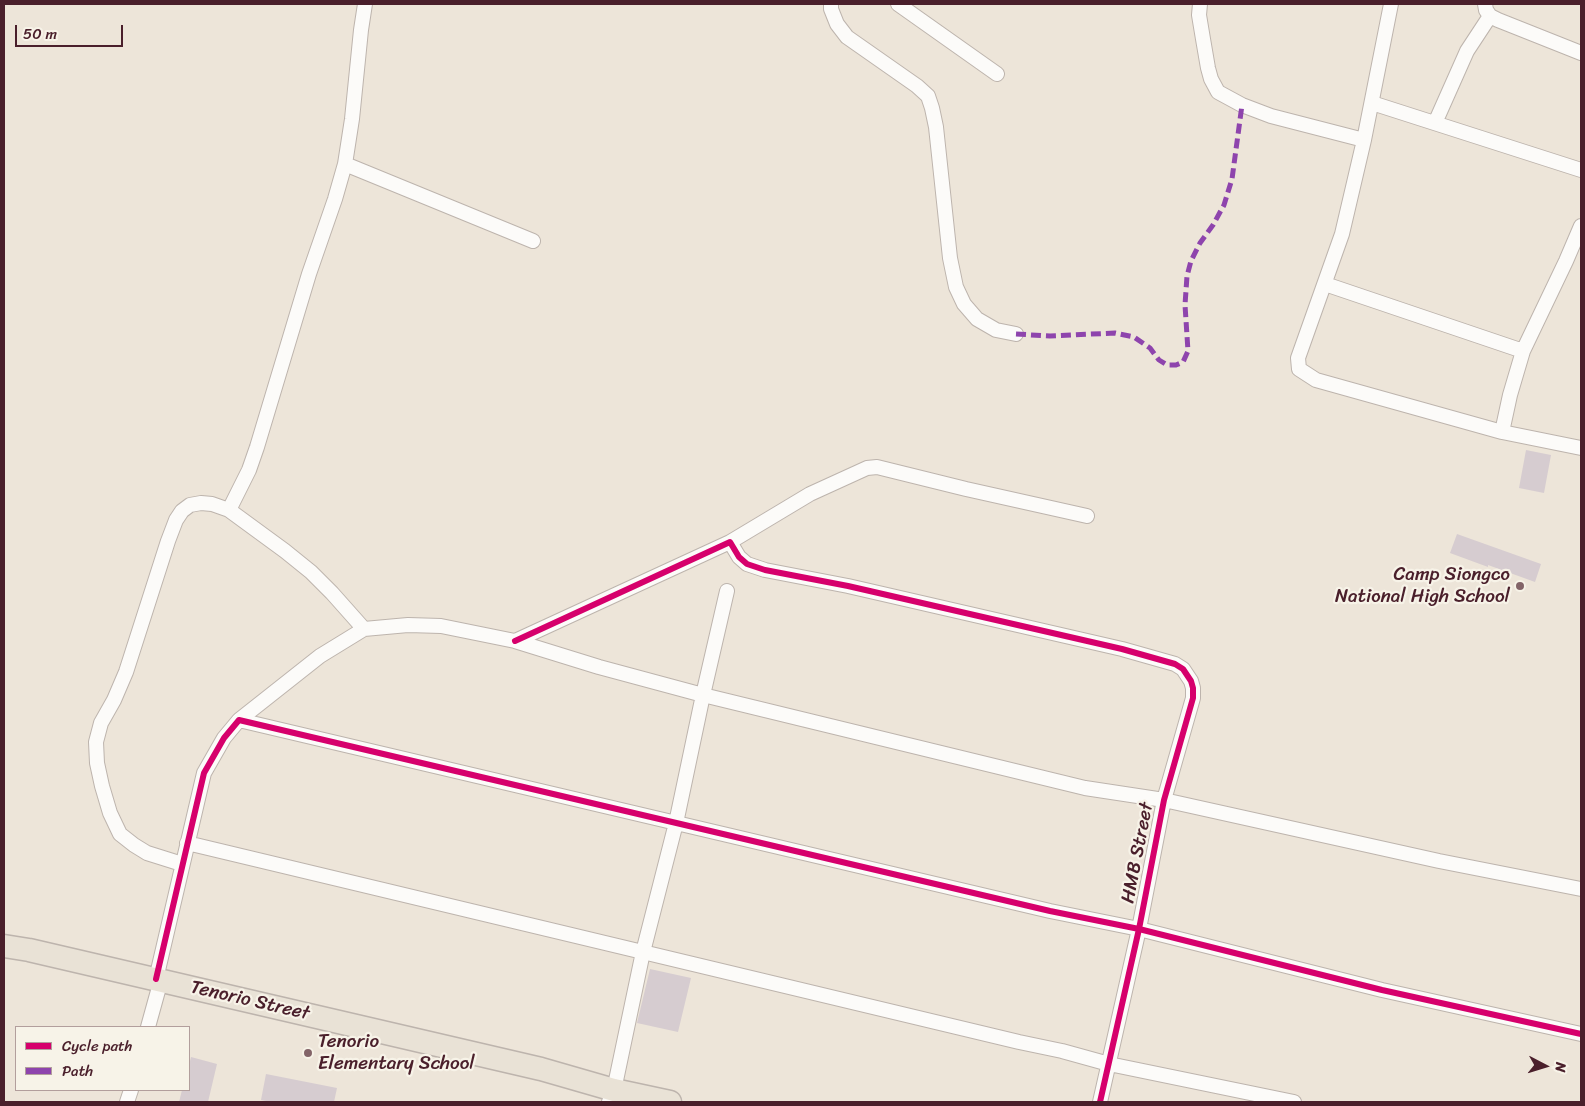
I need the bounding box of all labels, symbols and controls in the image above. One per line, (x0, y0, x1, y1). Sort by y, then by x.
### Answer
scale bar (18, 15, 125, 47)
text: 50 m (23, 21, 57, 47)
place label: Camp Siongco National High School (1335, 564, 1510, 608)
marker: Camp Siongco National High School (1514, 580, 1526, 592)
street label: HMB Street (1117, 801, 1159, 905)
street label: Tenorio Street (188, 976, 312, 1026)
legend (15, 1026, 190, 1091)
place label: Tenorio Elementary School (318, 1031, 475, 1075)
text: Cycle path (62, 1033, 132, 1059)
north arrow (1520, 1041, 1570, 1091)
marker: Tenorio Elementary School (302, 1047, 314, 1059)
text: Path (62, 1058, 93, 1084)
text: N (1548, 1061, 1573, 1073)

